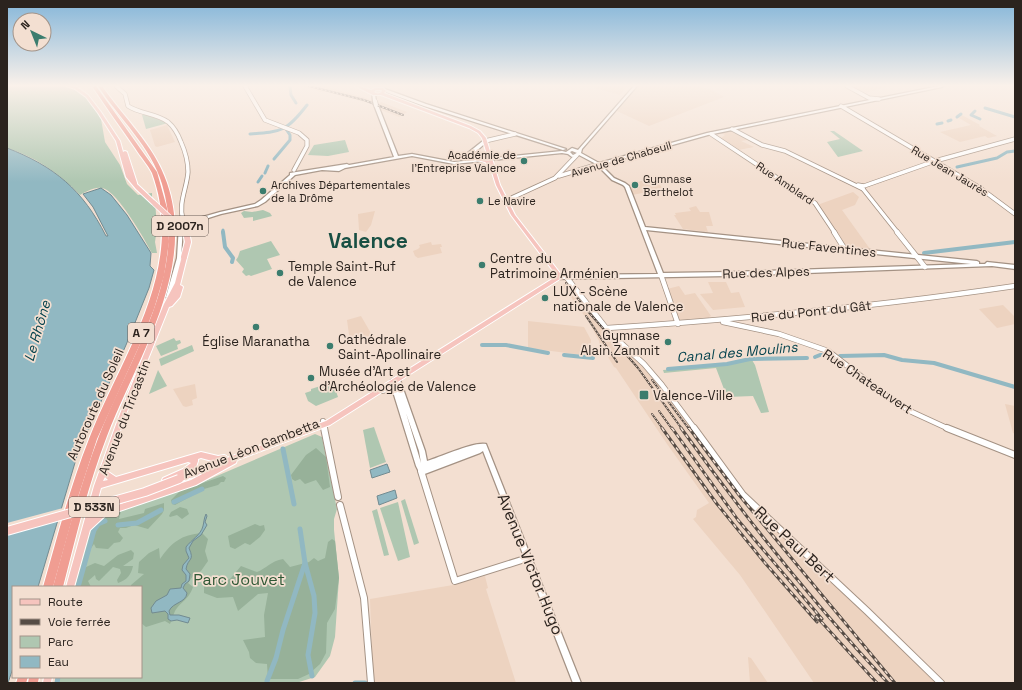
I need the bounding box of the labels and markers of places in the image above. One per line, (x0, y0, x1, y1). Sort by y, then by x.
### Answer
place label: Académie de l'Entreprise Valence (412, 148, 516, 175)
marker: Académie de l'Entreprise Valence (519, 156, 529, 166)
place label: Gymnase Berthelot (643, 172, 694, 199)
place label: Archives Départementales de la Drôme (271, 178, 411, 205)
marker: Gymnase Berthelot (630, 180, 640, 190)
marker: Archives Départementales de la Drôme (258, 186, 268, 196)
place label: Le Navire (488, 194, 536, 208)
marker: Le Navire (475, 196, 485, 206)
place label: Centre du Patrimoine Arménien (490, 250, 619, 282)
place label: Temple Saint-Ruf de Valence (288, 258, 396, 290)
marker: Centre du Patrimoine Arménien (477, 260, 487, 270)
marker: Temple Saint-Ruf de Valence (275, 268, 285, 278)
place label: LUX - Scène nationale de Valence (553, 283, 684, 315)
marker: LUX - Scène nationale de Valence (540, 293, 550, 303)
marker: Église Maranatha (251, 322, 261, 332)
place label: Gymnase Alain Zammit (580, 327, 660, 359)
place label: Cathédrale Saint-Apollinaire (338, 331, 441, 363)
place label: Église Maranatha (202, 333, 310, 350)
marker: Gymnase Alain Zammit (663, 337, 673, 347)
marker: Cathédrale Saint-Apollinaire (325, 341, 335, 351)
place label: Musée d'Art et d'Archéologie de Valence (319, 363, 476, 395)
marker: Musée d'Art et d'Archéologie de Valence (306, 373, 316, 383)
place label: Valence-Ville (653, 387, 733, 404)
marker: Valence-Ville (638, 389, 650, 401)

